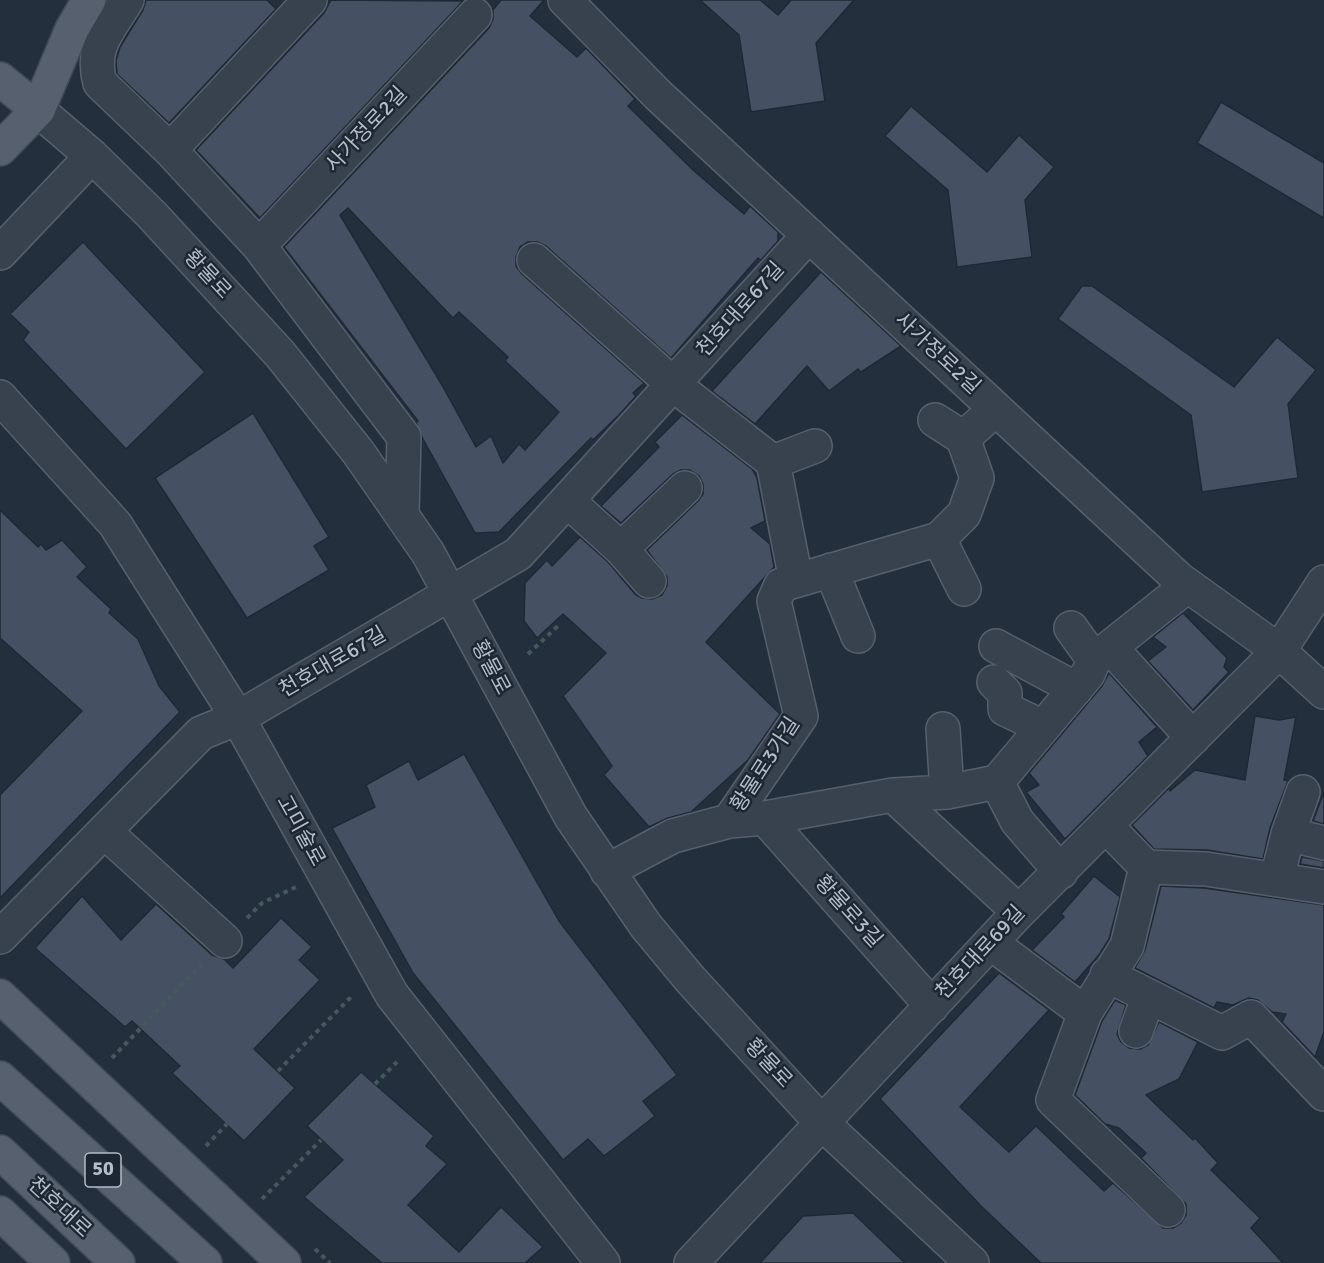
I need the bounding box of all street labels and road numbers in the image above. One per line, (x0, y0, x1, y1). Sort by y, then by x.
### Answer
street label: 사가정로2길 (321, 82, 413, 178)
street label: 황물로 (178, 245, 236, 305)
street label: 천호대로67길 (692, 257, 790, 363)
street label: 사가정로2길 (889, 308, 985, 400)
street label: 천호대로67길 (275, 622, 391, 704)
street label: 황물로 (465, 636, 515, 700)
street label: 황물로3가길 (726, 713, 806, 817)
street label: 고미술로 (270, 791, 330, 871)
street label: 황물로3길 (809, 871, 887, 953)
street label: 천호대로69길 (931, 901, 1031, 1005)
street label: 황물로 (739, 1034, 797, 1094)
road number: 50 (85, 1153, 121, 1187)
street label: 천호대로 (22, 1172, 96, 1244)

